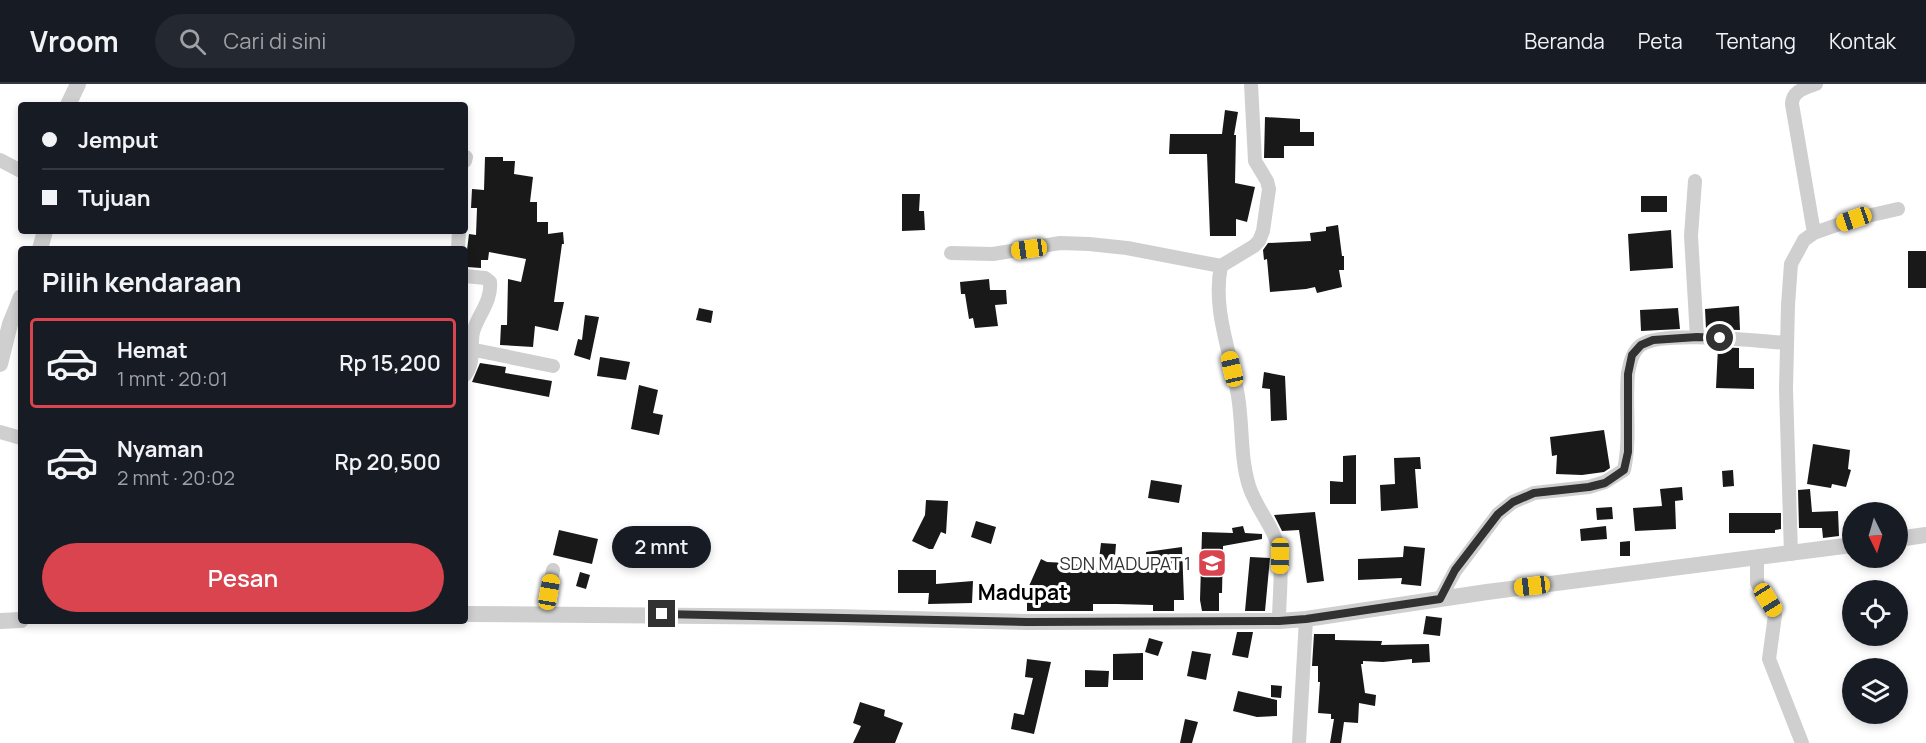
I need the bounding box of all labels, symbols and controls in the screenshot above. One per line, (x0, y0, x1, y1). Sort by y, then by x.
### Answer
search box (155, 14, 575, 68)
text: Vroom (30, 22, 119, 60)
icon: search (176, 25, 209, 58)
text: Cari di sini (224, 26, 327, 56)
text: Beranda (1524, 27, 1605, 55)
text: Peta (1638, 27, 1683, 55)
text: Tentang (1716, 27, 1796, 55)
text: Kontak (1829, 27, 1896, 55)
text: Jemput (78, 125, 159, 155)
text: Tujuan (78, 183, 151, 213)
car (1834, 205, 1874, 233)
car (1010, 238, 1048, 260)
text: Pilih kendaraan (42, 263, 242, 300)
route start (1706, 324, 1733, 351)
text: Hemat (117, 335, 188, 365)
icon: car (45, 336, 99, 390)
text: Rp 15,200 (339, 348, 441, 378)
car (1219, 349, 1245, 389)
text: 1 mnt · 20:01 (117, 365, 228, 392)
text: Nyaman (117, 434, 204, 464)
icon: car (45, 435, 99, 489)
text: Rp 20,500 (334, 447, 441, 477)
text: 2 mnt · 20:02 (117, 464, 235, 491)
north arrow (1842, 502, 1908, 568)
map controls (1842, 502, 1908, 724)
callout: 2 mnt (612, 527, 712, 569)
text: 2 mnt (634, 533, 689, 560)
car (1271, 538, 1289, 574)
button: Pesan (42, 543, 444, 612)
school or university icon: SDN MADUPAT 1 (1196, 547, 1228, 579)
place label: SDN MADUPAT 1 (1060, 551, 1191, 575)
car (537, 573, 561, 611)
car (1513, 575, 1551, 597)
district label: Madupat (978, 578, 1068, 606)
car (1751, 580, 1785, 620)
button: locate (1842, 580, 1908, 646)
route end (648, 600, 675, 627)
button: layers (1842, 658, 1908, 724)

